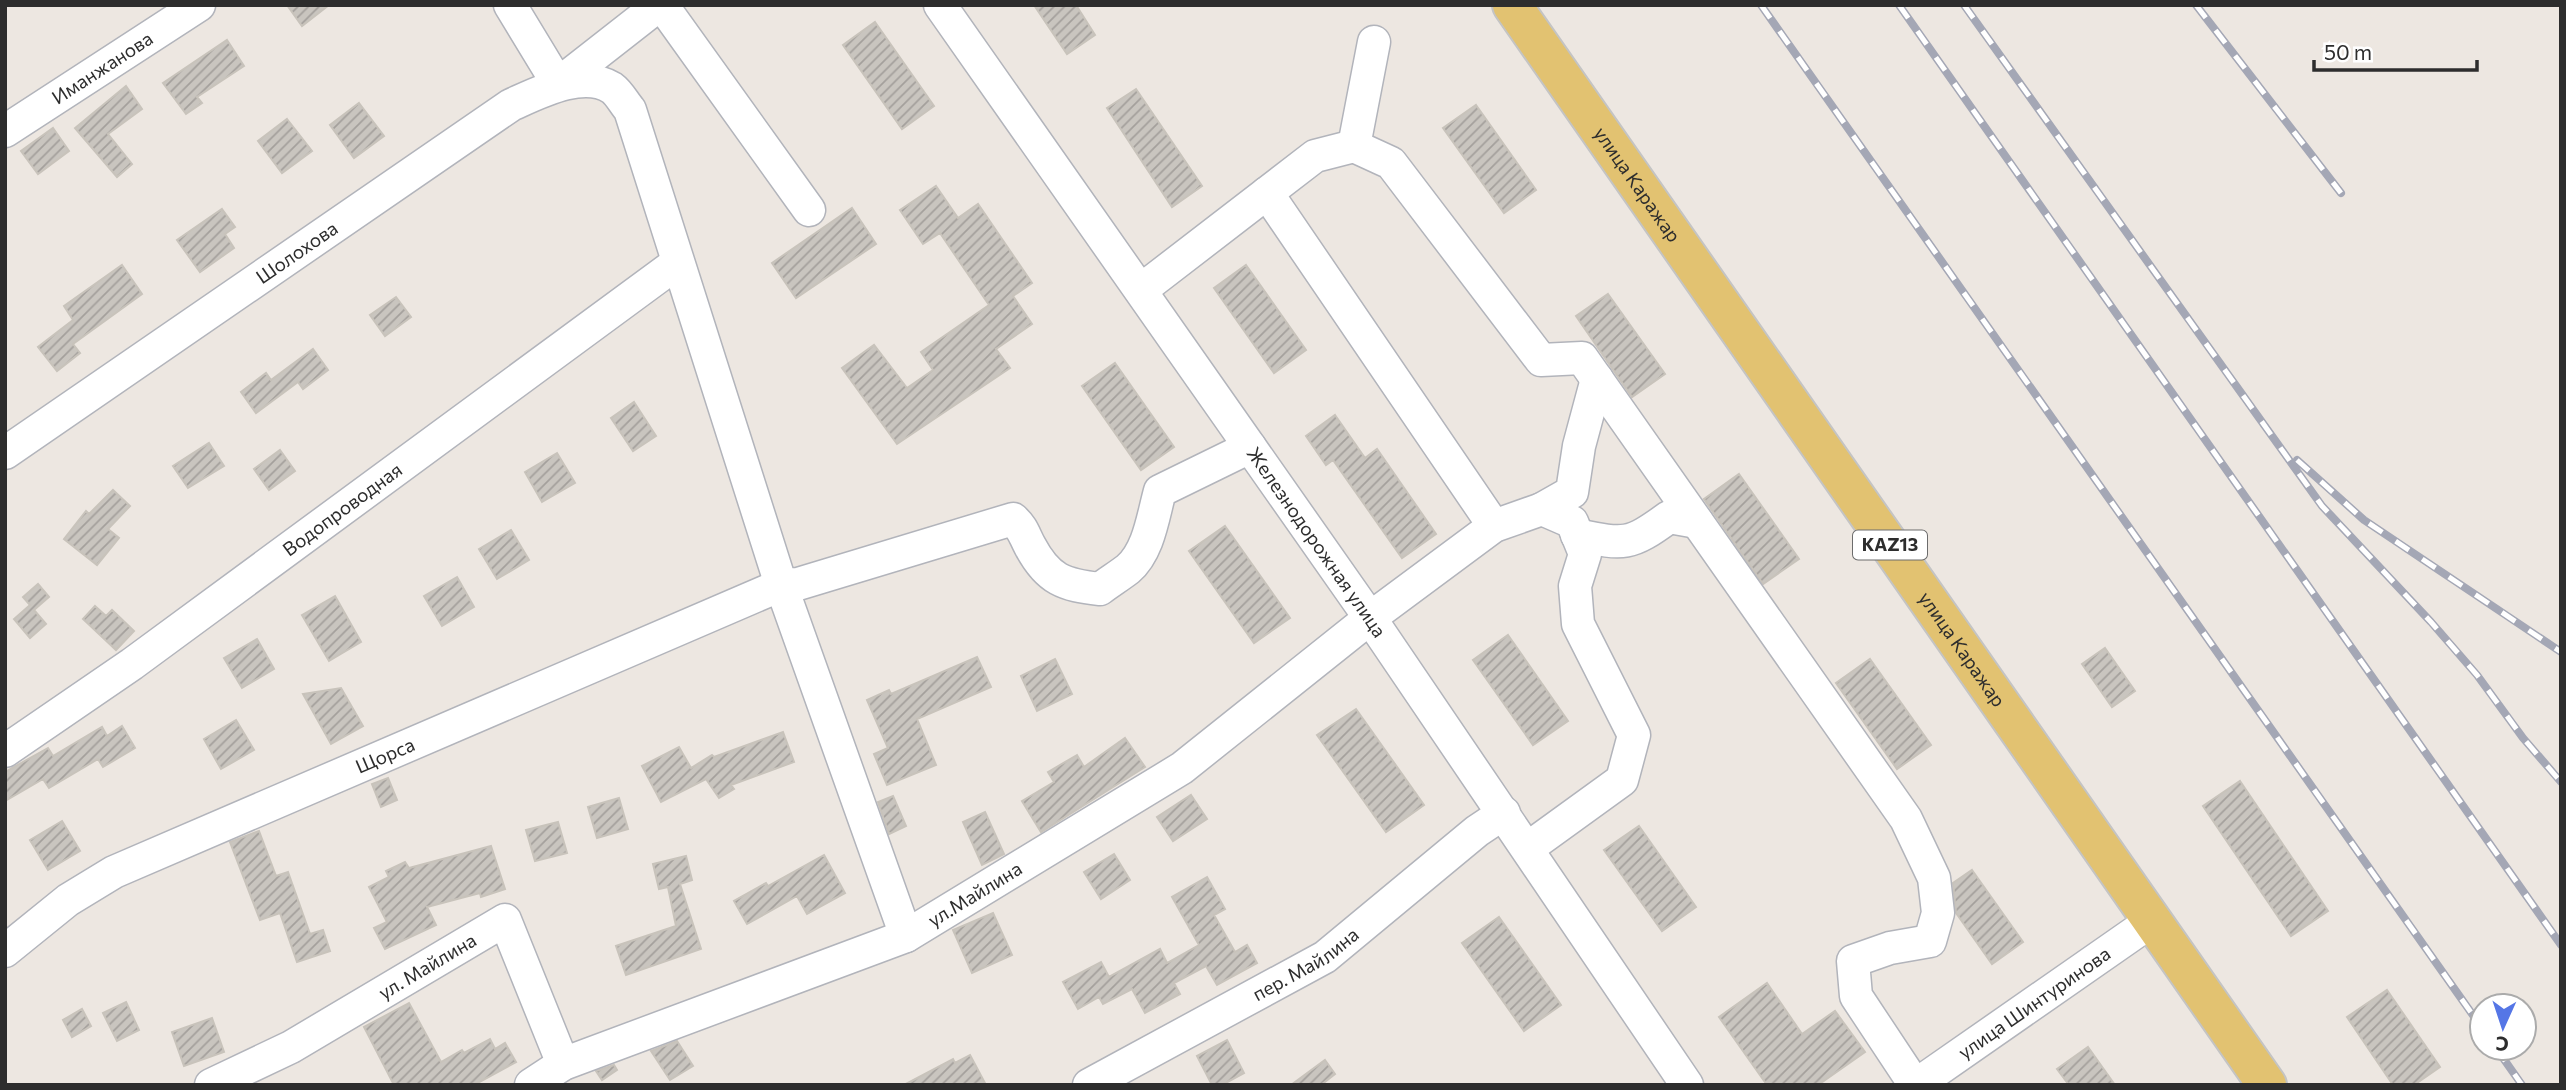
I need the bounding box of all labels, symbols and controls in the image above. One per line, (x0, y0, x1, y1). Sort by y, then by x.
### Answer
street label: Иманжанова (47, 26, 157, 109)
scale bar (2314, 28, 2477, 72)
text: 50 m (2324, 39, 2372, 64)
street label: улица Каражар (1590, 122, 1686, 246)
street label: Шолохова (251, 216, 342, 288)
street label: Железнодорожная улица (1242, 442, 1392, 641)
street label: Водопроводная (278, 457, 406, 560)
road number: KAZ13 (1853, 530, 1927, 560)
street label: улица Каражар (1915, 587, 2011, 711)
street label: Щорса (352, 732, 418, 778)
street label: ул.Майлина (923, 856, 1026, 931)
street label: пер. Майлина (1248, 922, 1363, 1005)
street label: ул. Майлина (374, 928, 480, 1004)
street label: улица Шинтуринова (1953, 941, 2114, 1063)
north arrow (2468, 992, 2538, 1062)
text: С (2495, 1033, 2509, 1056)

